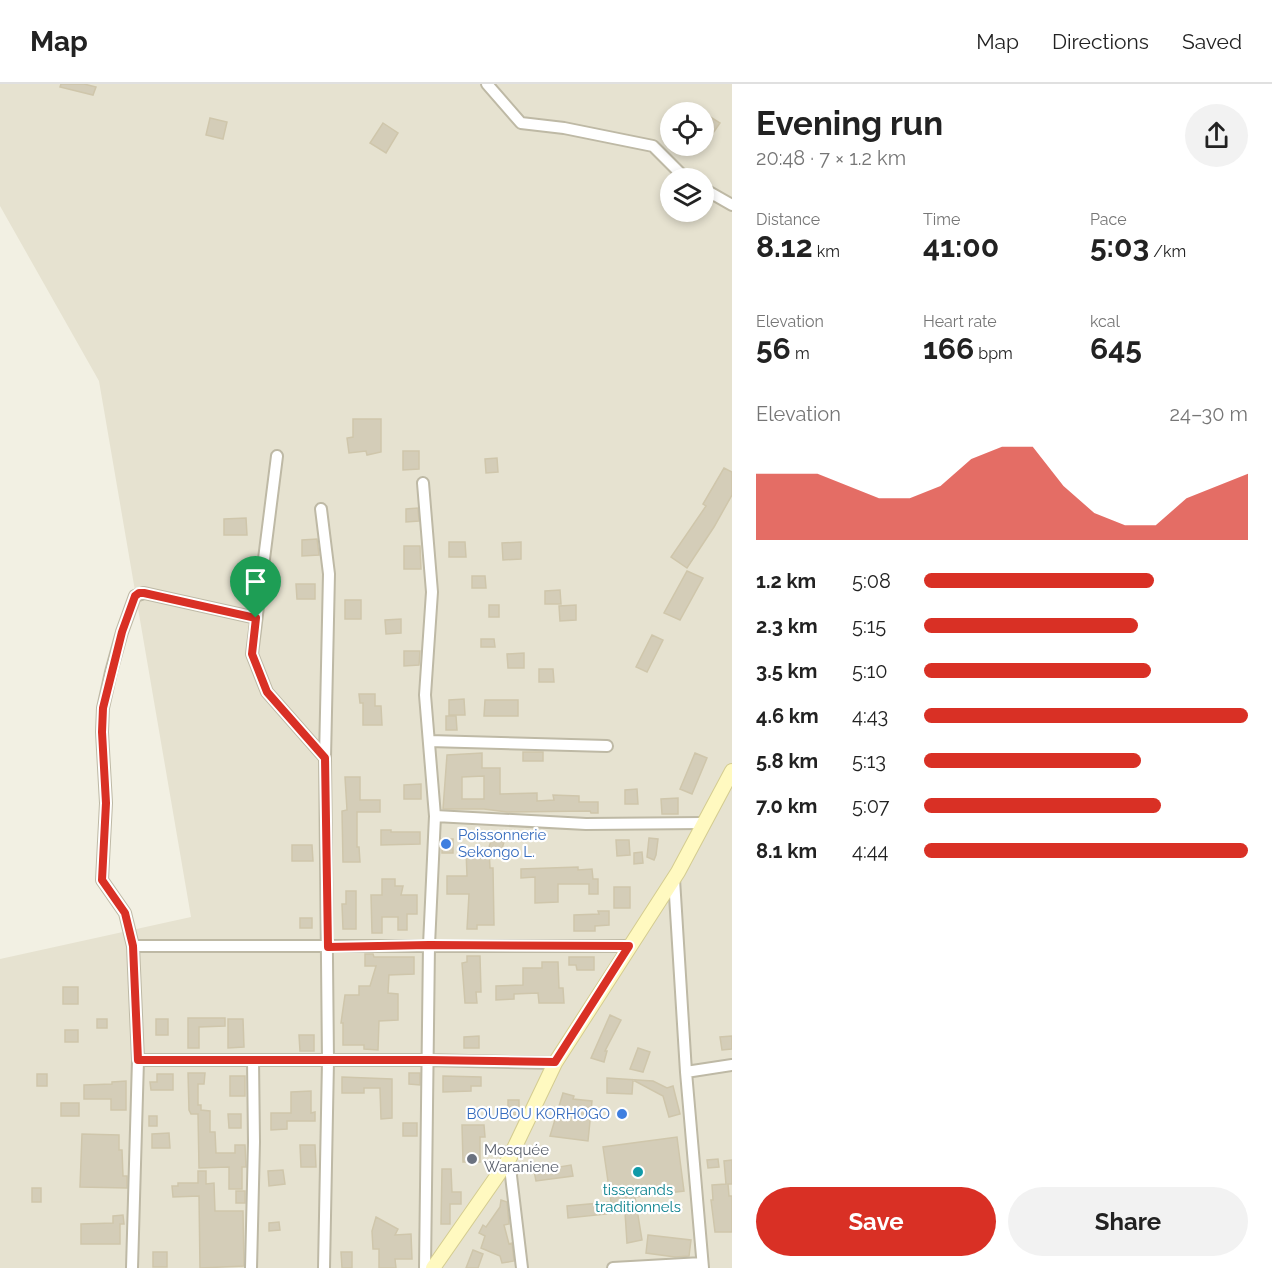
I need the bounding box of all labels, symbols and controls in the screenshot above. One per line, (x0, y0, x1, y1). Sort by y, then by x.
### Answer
text: Map (30, 25, 88, 58)
text: Map (976, 29, 1019, 54)
text: Directions (1052, 29, 1149, 54)
text: Saved (1182, 29, 1242, 54)
map controls (660, 102, 714, 222)
button: locate (660, 102, 714, 156)
text: Evening run (756, 104, 943, 143)
button: share (1185, 104, 1248, 167)
text: 20:48 · 7 × 1.2 km (756, 146, 906, 170)
button: layers (660, 168, 714, 222)
text: Distance (756, 210, 820, 229)
text: Time (923, 210, 960, 229)
text: Pace (1090, 210, 1127, 229)
text: 8.12 (756, 229, 813, 264)
text: 41:00 (923, 229, 999, 264)
text: 5:03 (1090, 229, 1149, 264)
text: km (813, 242, 840, 261)
text: /km (1149, 242, 1186, 261)
text: Elevation (756, 312, 824, 331)
text: Heart rate (923, 312, 997, 331)
text: kcal (1090, 312, 1120, 331)
text: 56 (756, 331, 791, 366)
text: 166 (923, 331, 974, 366)
text: 645 (1090, 331, 1142, 366)
text: m (791, 344, 810, 363)
text: bpm (974, 344, 1013, 363)
text: Elevation (756, 402, 841, 426)
text: 24–30 m (1170, 402, 1248, 426)
pin (230, 556, 281, 618)
icon: arrive (239, 565, 272, 598)
text: 1.2 km (756, 569, 816, 593)
text: 5:08 (852, 569, 891, 593)
text: 2.3 km (756, 614, 818, 638)
text: 5:15 (852, 614, 886, 638)
text: 3.5 km (756, 659, 817, 683)
text: 5:10 (852, 659, 887, 683)
text: 4.6 km (756, 704, 819, 728)
text: 4:43 (852, 704, 888, 728)
text: 5.8 km (756, 749, 818, 773)
text: 5:13 (852, 749, 886, 773)
text: 7.0 km (756, 794, 817, 818)
text: 5:07 (852, 794, 889, 818)
place label: Poissonnerie Sekongo L. (458, 826, 547, 861)
marker: Poissonnerie Sekongo L. (439, 837, 453, 851)
text: 8.1 km (756, 839, 817, 863)
text: 4:44 (852, 839, 889, 863)
place label: BOUBOU KORHOGO (467, 1105, 610, 1123)
marker: BOUBOU KORHOGO (615, 1107, 629, 1121)
place label: Mosquée Waraniene (484, 1141, 559, 1176)
marker: Mosquée Waraniene (465, 1152, 479, 1166)
marker: tisserands traditionnels (631, 1165, 645, 1179)
place label: tisserands traditionnels (595, 1181, 681, 1216)
button: Save (756, 1187, 996, 1256)
button: Share (1008, 1187, 1248, 1256)

